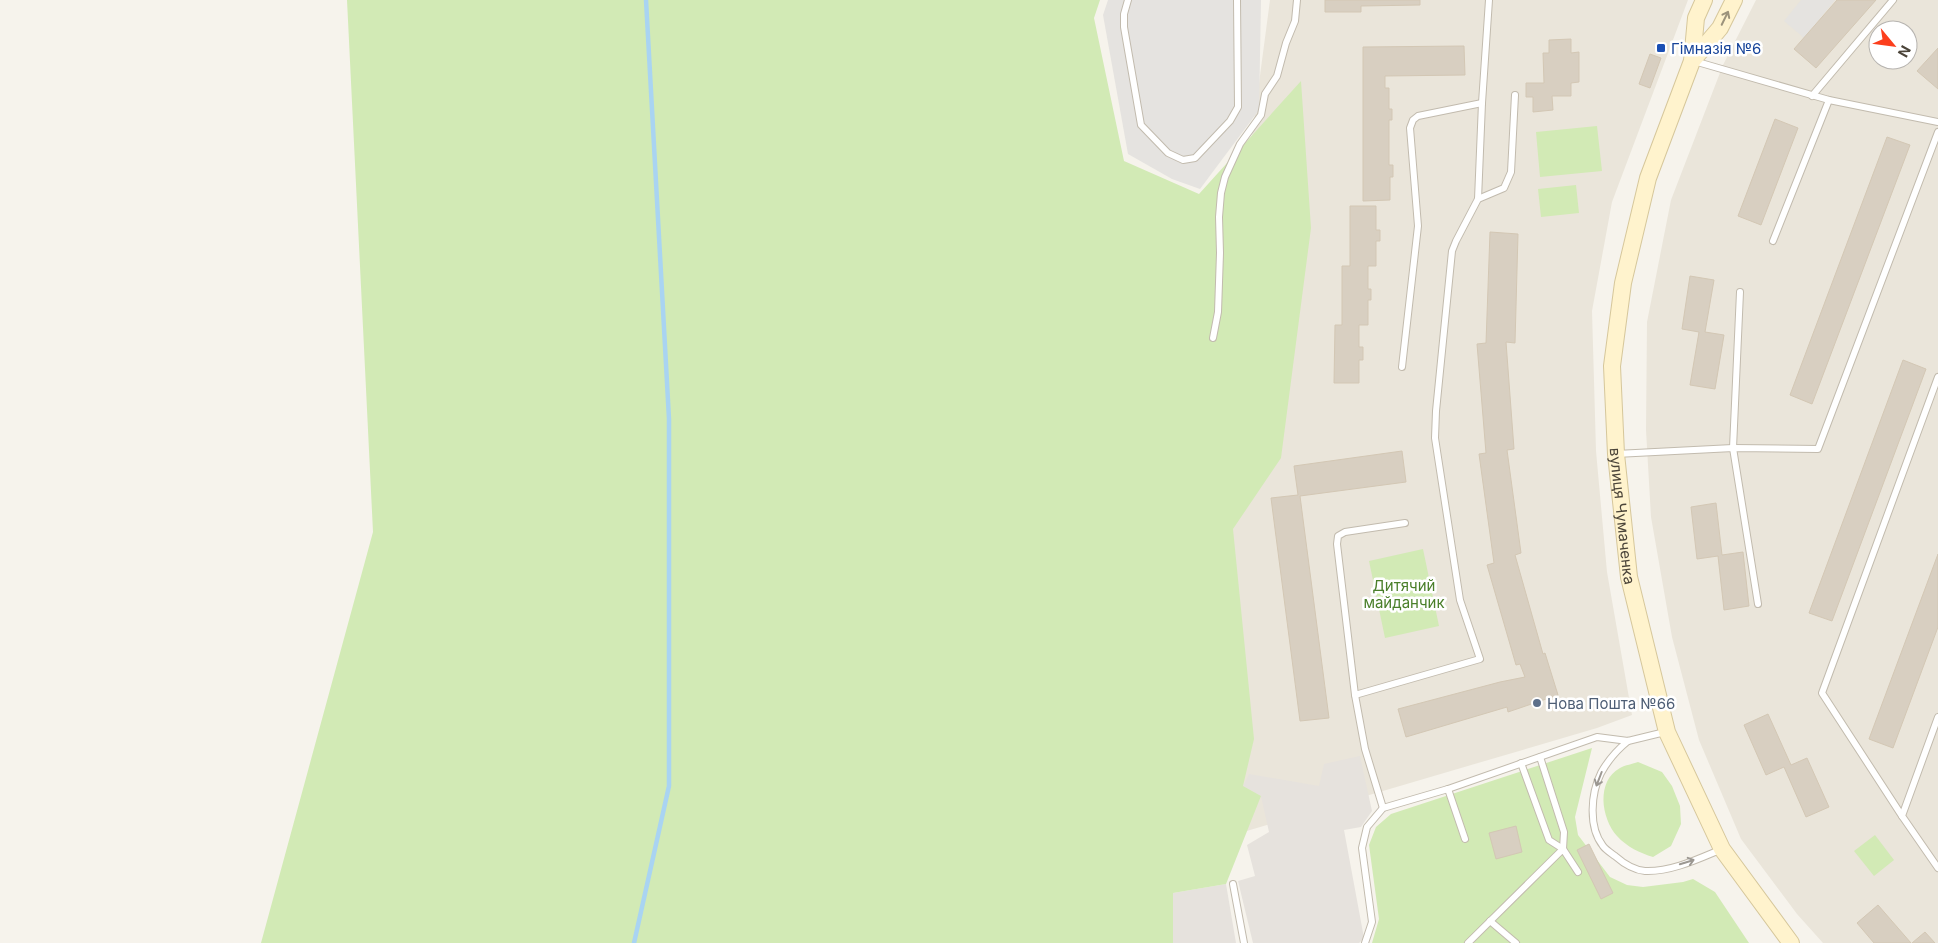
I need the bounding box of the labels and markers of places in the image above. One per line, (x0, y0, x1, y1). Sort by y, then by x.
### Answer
place label: Гімназія №6 (1671, 39, 1761, 58)
marker: Гімназія №6 (1655, 42, 1667, 54)
place label: Нова Пошта №66 (1547, 694, 1675, 713)
marker: Нова Пошта №66 (1531, 697, 1543, 709)

